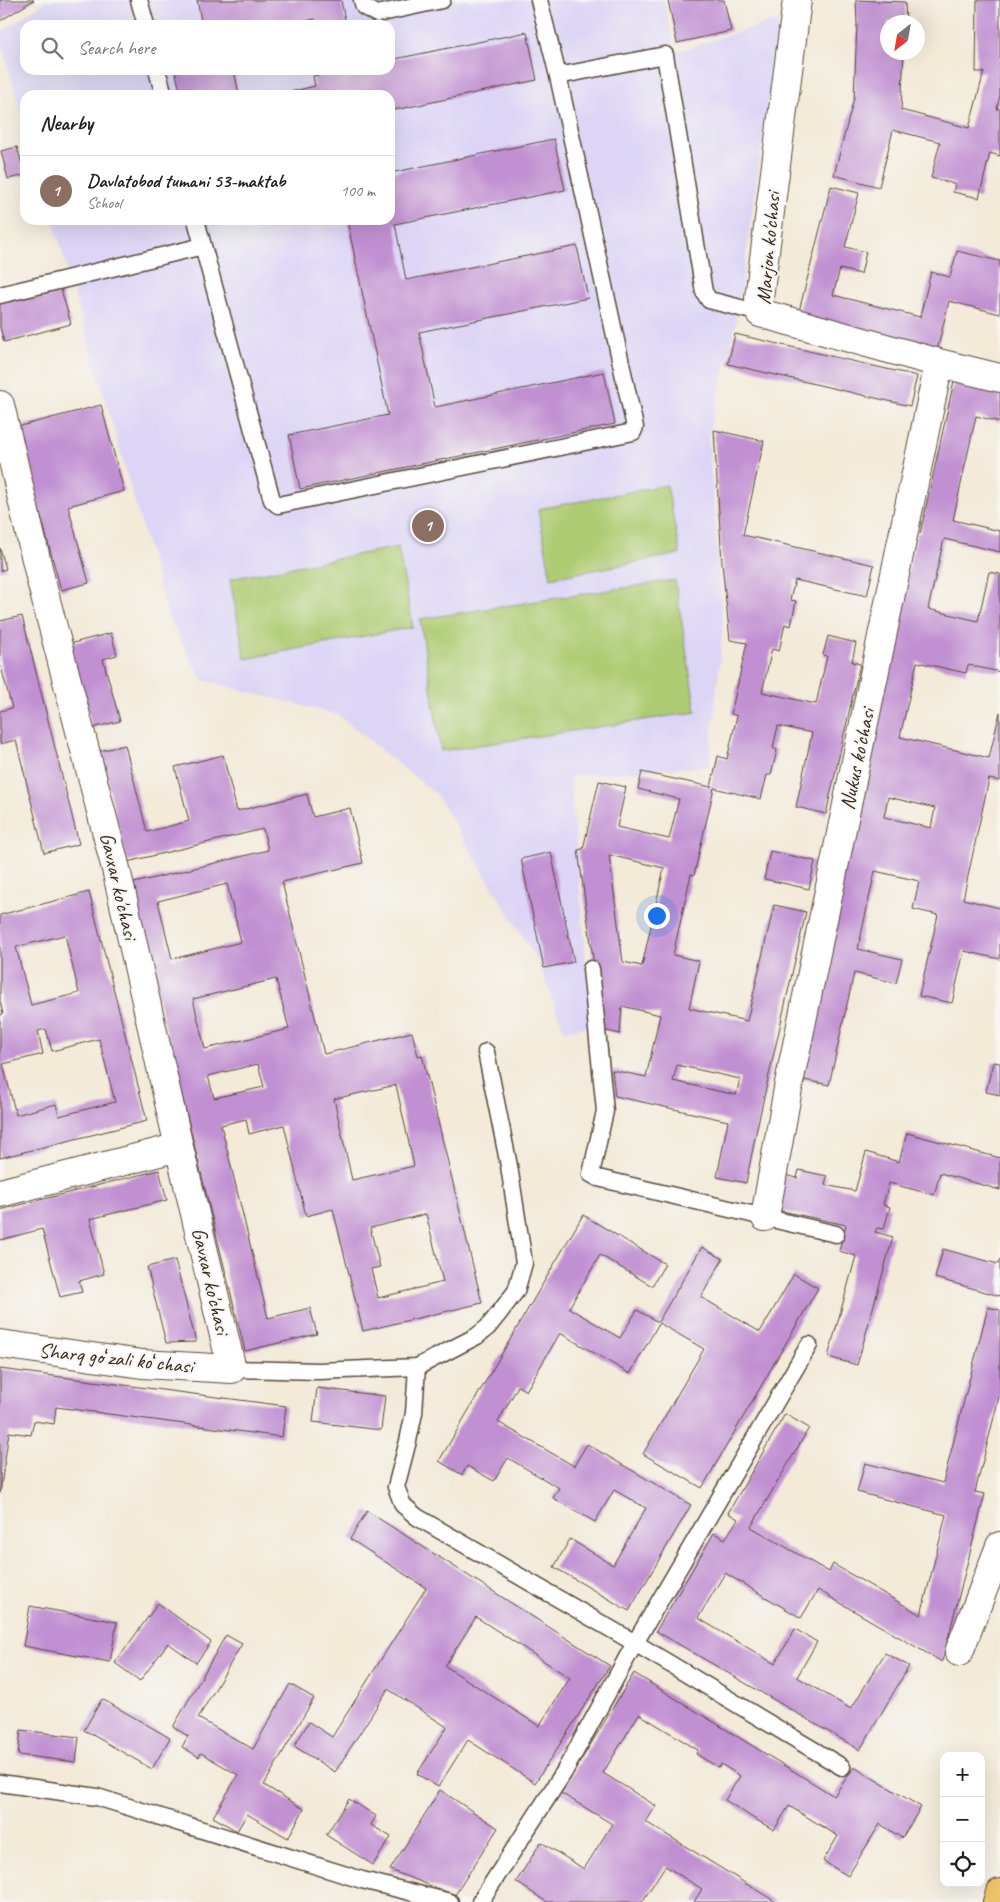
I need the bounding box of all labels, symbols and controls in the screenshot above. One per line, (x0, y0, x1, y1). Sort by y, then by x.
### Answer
north arrow (880, 15, 925, 60)
search box (20, 20, 395, 75)
icon: search (38, 34, 66, 62)
text: Search here (78, 36, 155, 60)
text: Nearby (40, 110, 93, 136)
text: Davlatobod tumani 53-maktab (87, 169, 285, 193)
text: 1 (52, 181, 60, 201)
text: 100 m (341, 181, 375, 201)
street label: Marjon ko'chasi (750, 188, 786, 305)
text: School (87, 193, 121, 213)
pin: 1 (412, 507, 444, 545)
street label: Nukus ko'chasi (834, 703, 881, 812)
street label: Gavxar ko'chasi (94, 830, 145, 945)
your location (644, 903, 670, 929)
street label: Gavxar ko'chasi (186, 1225, 237, 1340)
street label: Sharq goʻzali koʻchasi (38, 1337, 197, 1379)
map controls (940, 1752, 985, 1887)
button: + (940, 1752, 985, 1797)
button: − (940, 1797, 985, 1842)
button: locate (940, 1842, 985, 1887)

